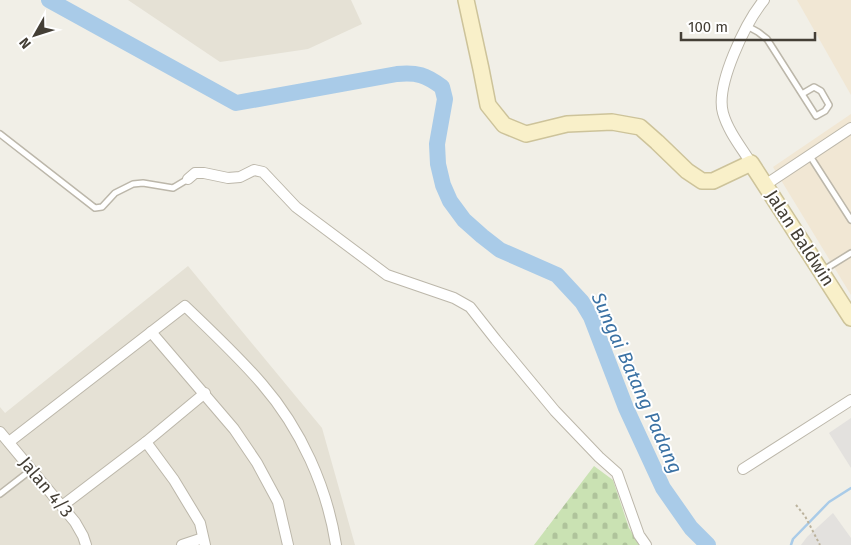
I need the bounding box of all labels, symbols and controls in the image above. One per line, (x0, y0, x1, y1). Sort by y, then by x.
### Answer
north arrow (10, 10, 60, 60)
scale bar (681, 10, 815, 42)
text: 100 m (688, 18, 728, 36)
text: N (16, 34, 35, 52)
street label: Jalan Baldwin (761, 186, 839, 290)
water label: Sungai Batang Padang (586, 288, 687, 477)
street label: Jalan 4/3 (14, 452, 78, 522)

